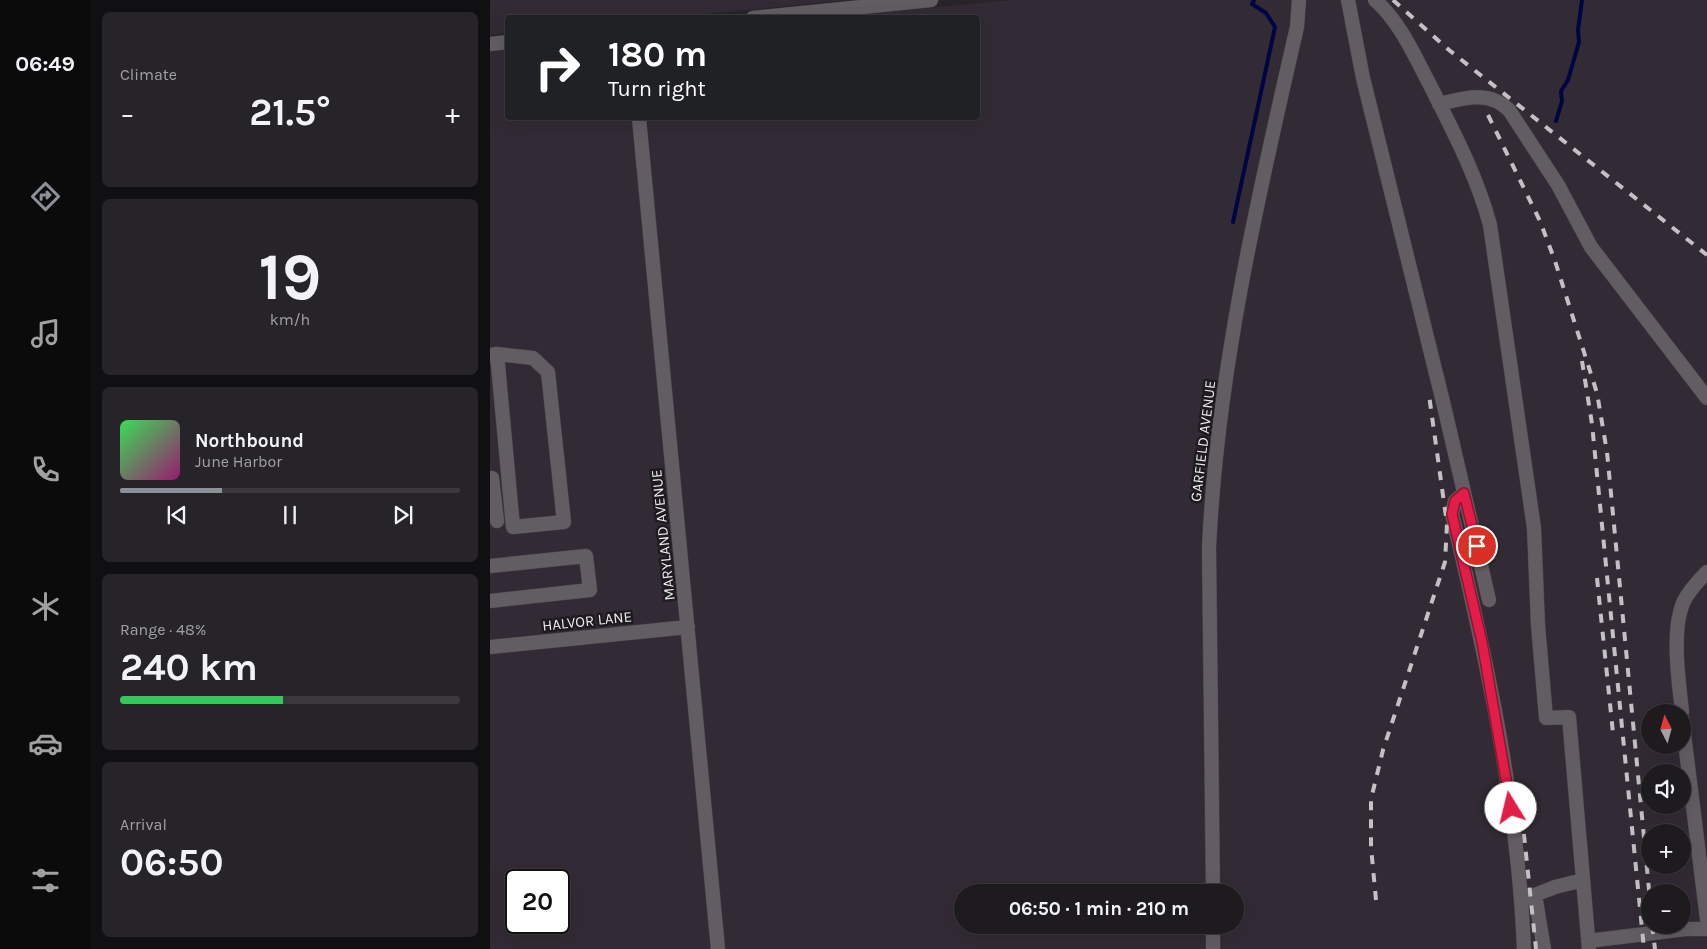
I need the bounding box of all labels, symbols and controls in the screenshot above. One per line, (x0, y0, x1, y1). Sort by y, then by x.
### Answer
text: 180 m (608, 34, 707, 75)
icon: right (525, 35, 590, 100)
text: 06:49 (15, 51, 75, 77)
text: Climate (120, 65, 177, 84)
text: Turn right (608, 76, 706, 102)
text: 21.5° (249, 90, 331, 135)
text: − (120, 97, 135, 130)
text: + (445, 97, 460, 130)
icon: directions (28, 179, 63, 214)
text: 19 (259, 239, 321, 315)
text: km/h (270, 310, 310, 329)
icon: music (28, 316, 63, 351)
street label: GARFIELD AVENUE (1187, 379, 1219, 503)
text: Northbound (195, 430, 304, 452)
icon: phone (28, 452, 63, 487)
text: June Harbor (195, 452, 282, 471)
street label: MARYLAND AVENUE (647, 469, 679, 601)
icon: previous (163, 501, 191, 529)
icon: pause (276, 501, 304, 529)
icon: next (389, 501, 417, 529)
pin (1456, 525, 1498, 567)
icon: arrive (1463, 532, 1491, 560)
icon: climate (28, 589, 63, 624)
street label: HALVOR LANE (541, 607, 633, 635)
text: Range · 48% (120, 620, 206, 639)
text: 240 km (120, 645, 258, 690)
north arrow (1641, 704, 1691, 754)
map controls (1641, 704, 1691, 934)
icon: car (28, 726, 63, 761)
button: sound (1641, 764, 1691, 814)
position arrow (1484, 781, 1536, 833)
text: Arrival (120, 815, 167, 834)
button: + (1641, 824, 1691, 874)
text: 06:50 (120, 840, 224, 885)
icon: filters (28, 863, 63, 898)
speed limit sign: 20 (505, 869, 570, 934)
button: − (1641, 884, 1691, 934)
text: 06:50 · 1 min · 210 m (1009, 898, 1189, 920)

